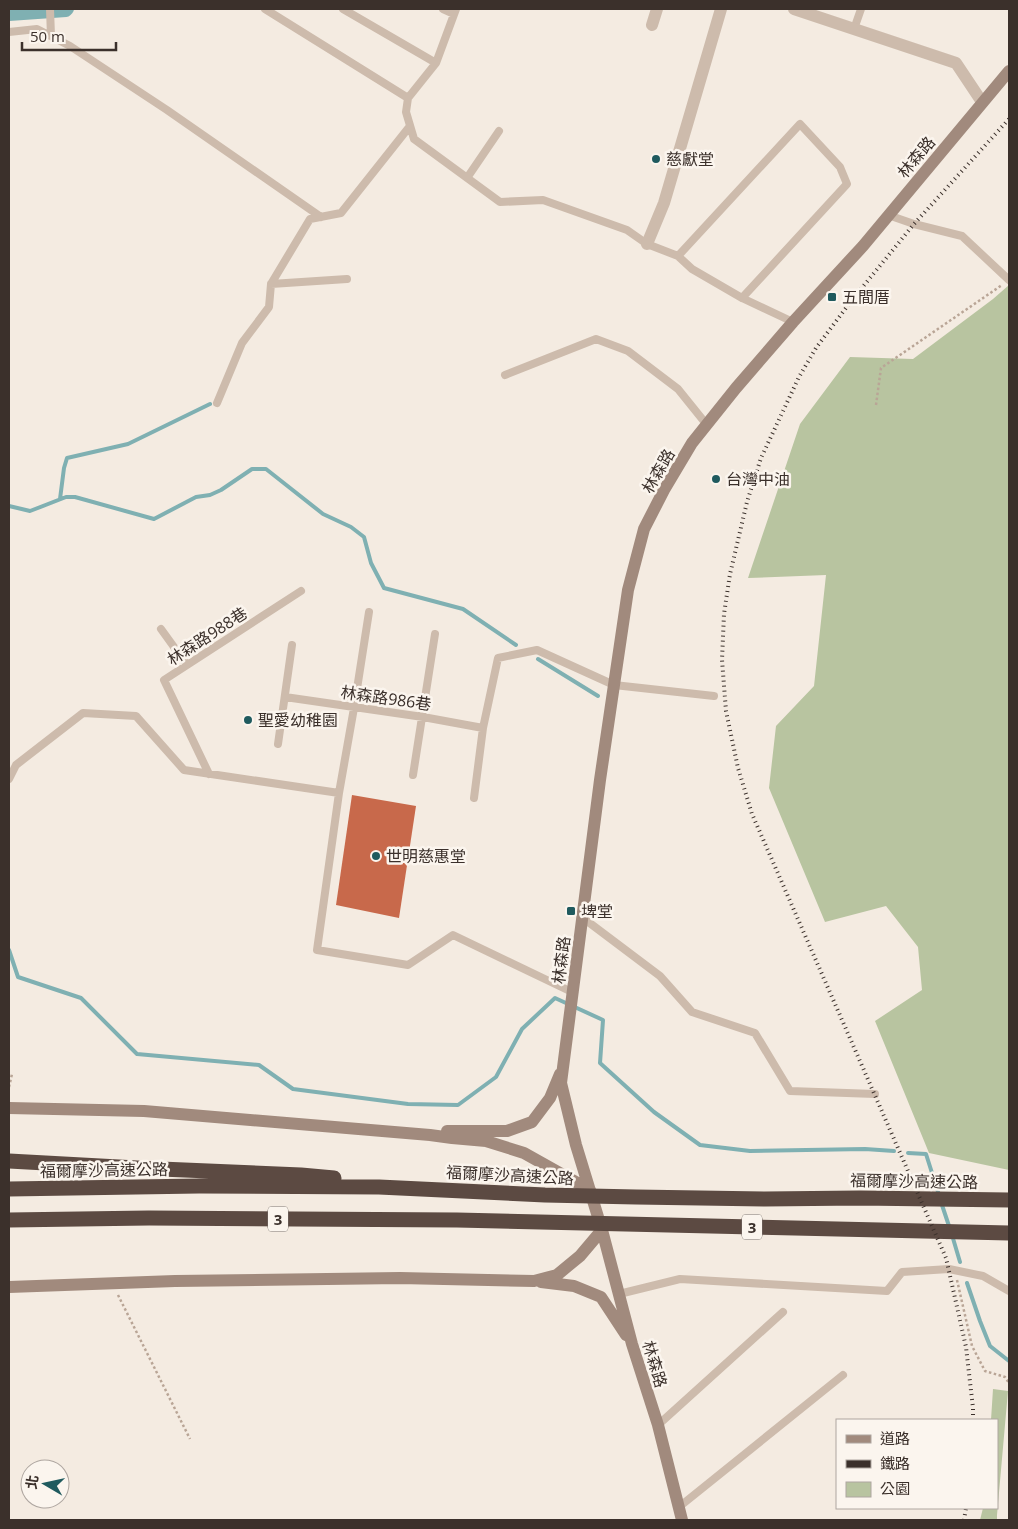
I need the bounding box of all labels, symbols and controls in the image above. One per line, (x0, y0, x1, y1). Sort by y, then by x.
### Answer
scale bar (22, 20, 116, 52)
text: 50 m (30, 26, 65, 46)
street label: 林森路 (892, 132, 940, 182)
place label: 慈獻堂 (666, 148, 714, 170)
marker: 慈獻堂 (650, 153, 662, 165)
place label: 五間厝 (842, 286, 890, 308)
marker: 五間厝 (826, 291, 838, 303)
street label: 林森路 (636, 445, 680, 497)
place label: 台灣中油 (726, 468, 790, 490)
marker: 台灣中油 (710, 473, 722, 485)
street label: 林森路988巷 (163, 602, 251, 670)
street label: 林森路986巷 (339, 681, 433, 715)
place label: 聖愛幼稚園 (258, 709, 338, 731)
marker: 聖愛幼稚園 (242, 714, 254, 726)
place label: 世明慈惠堂 (386, 845, 466, 867)
marker: 世明慈惠堂 (370, 850, 382, 862)
place label: 埤堂 (581, 900, 613, 922)
marker: 埤堂 (565, 905, 577, 917)
street label: 林森路 (547, 935, 575, 985)
street label: 福爾摩沙高速公路 (40, 1158, 168, 1182)
street label: 福爾摩沙高速公路 (446, 1161, 574, 1189)
street label: 福爾摩沙高速公路 (850, 1169, 978, 1193)
road number: 3 (268, 1206, 288, 1232)
road number: 3 (742, 1214, 762, 1240)
street label: 林森路 (637, 1338, 673, 1390)
legend (836, 1419, 998, 1509)
text: 道路 (880, 1428, 910, 1448)
text: 鐵路 (880, 1453, 910, 1473)
north arrow (20, 1459, 70, 1509)
text: 北 (21, 1473, 42, 1490)
text: 公園 (880, 1478, 910, 1498)

